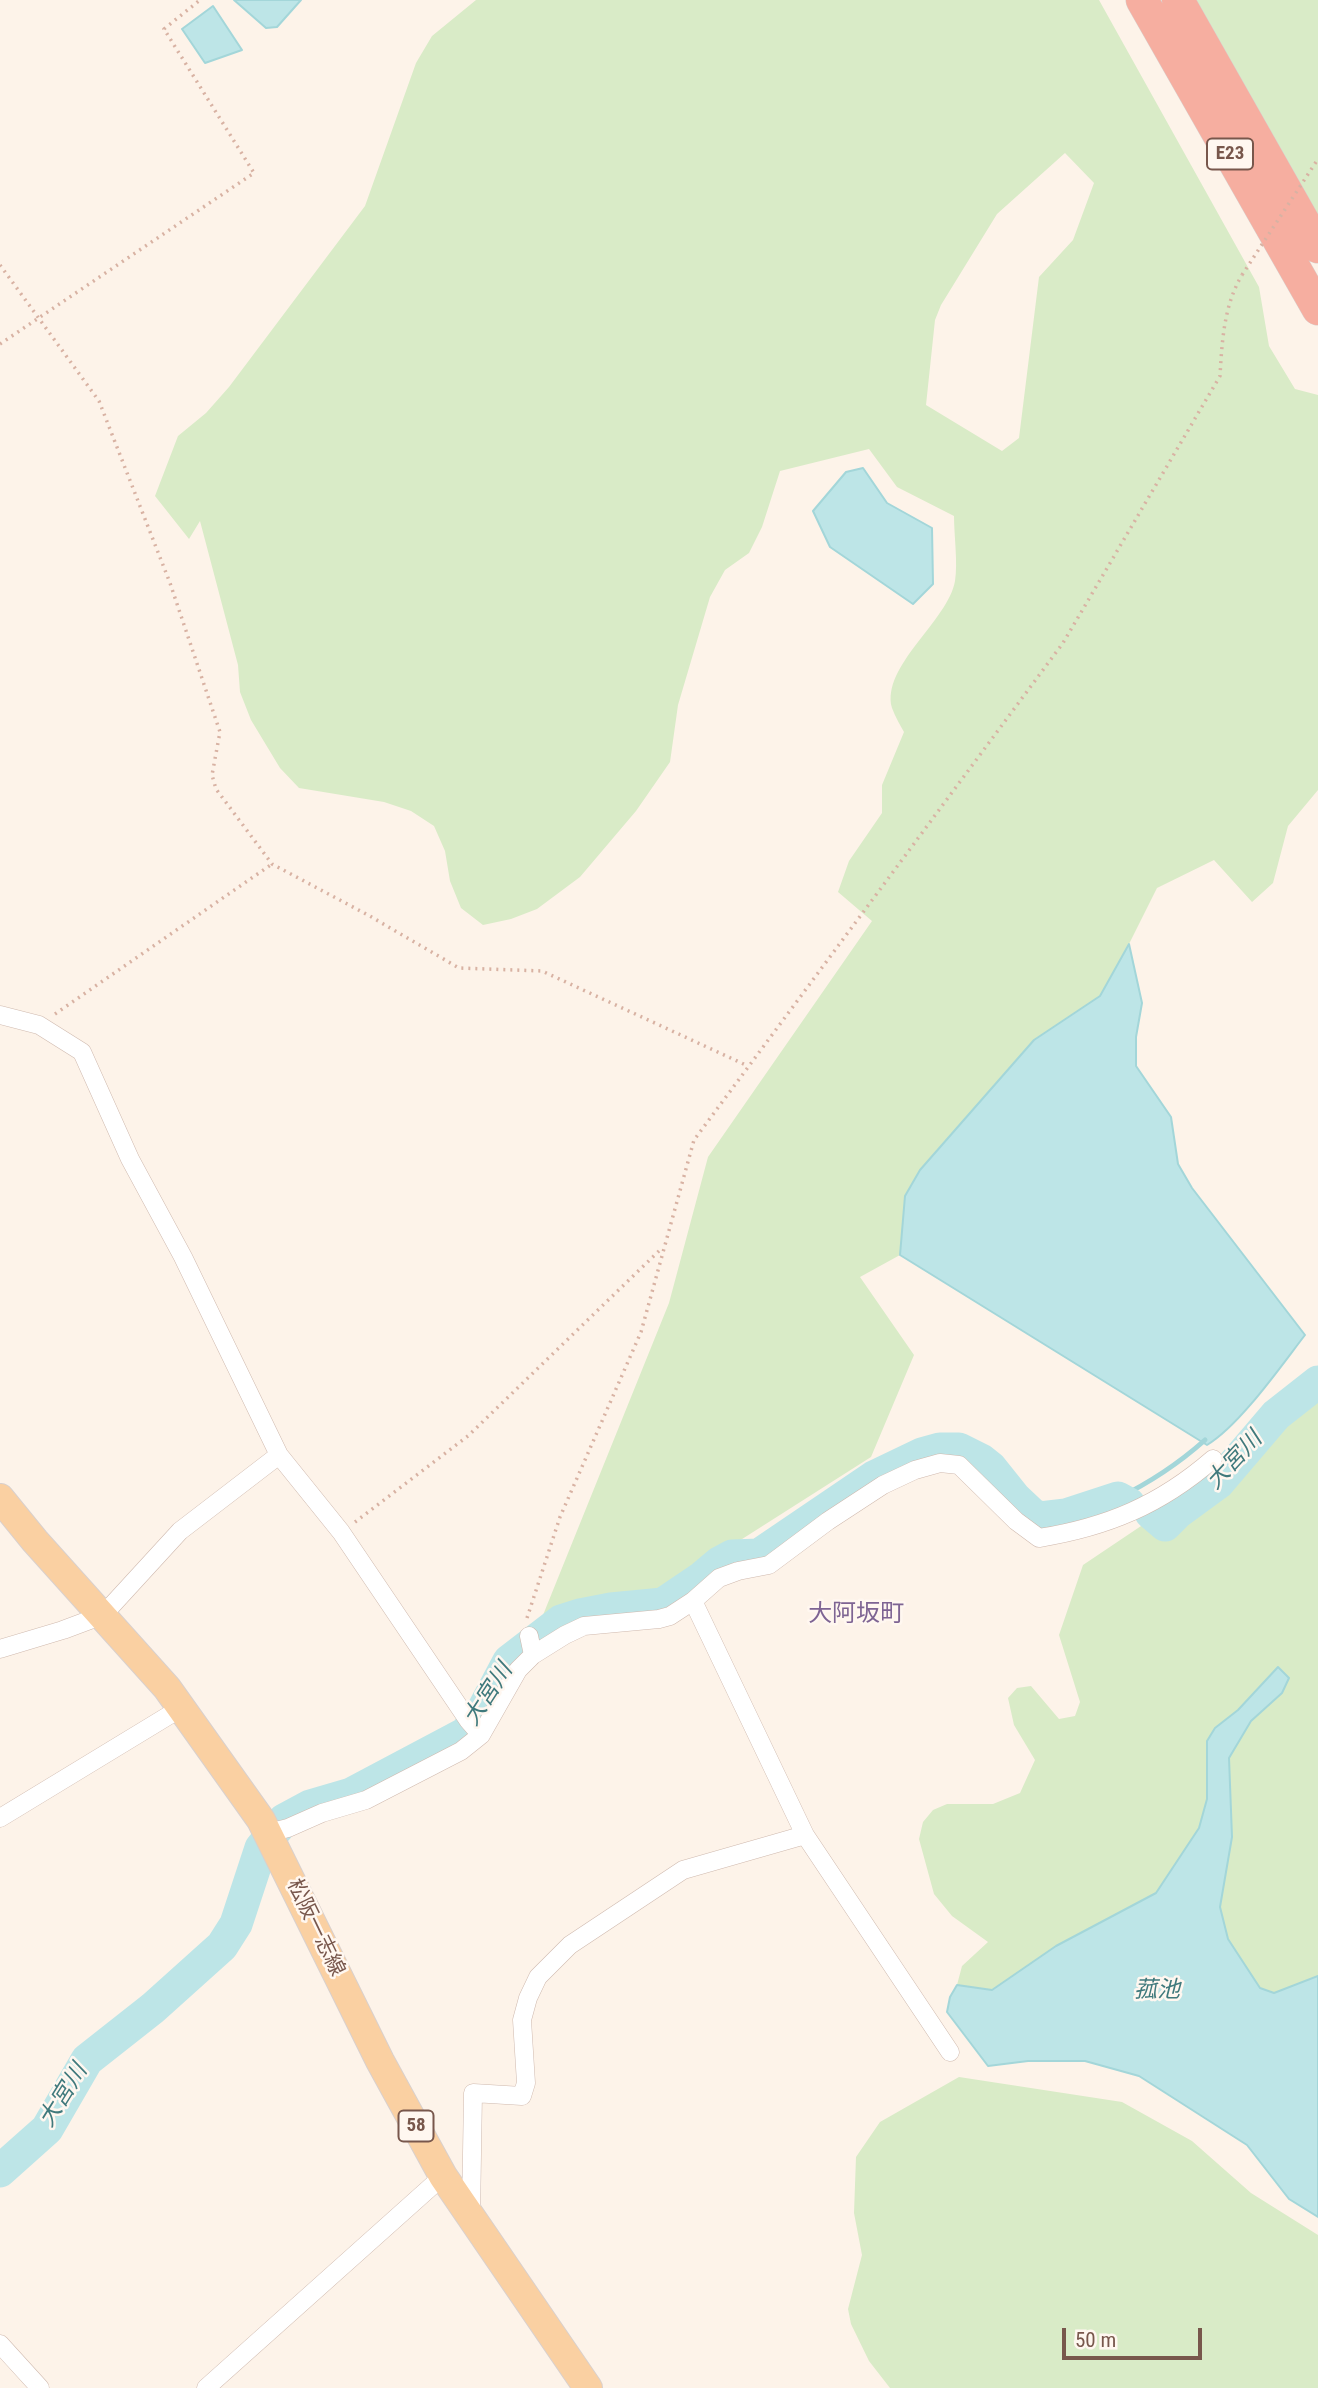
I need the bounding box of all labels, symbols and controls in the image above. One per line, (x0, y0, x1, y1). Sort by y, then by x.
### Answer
road number: E23 (1207, 138, 1253, 170)
water label: 大宮川 (1201, 1426, 1269, 1496)
district label: 大阿坂町 (808, 1601, 904, 1629)
water label: 大宮川 (459, 1659, 519, 1731)
street label: 松阪一志線 (281, 1875, 349, 1981)
water label: 菰池 (1134, 1977, 1180, 2005)
water label: 大宮川 (34, 2059, 94, 2133)
road number: 58 (398, 2110, 434, 2142)
scale bar (1066, 2314, 1206, 2358)
text: 50 m (1075, 2328, 1116, 2352)

